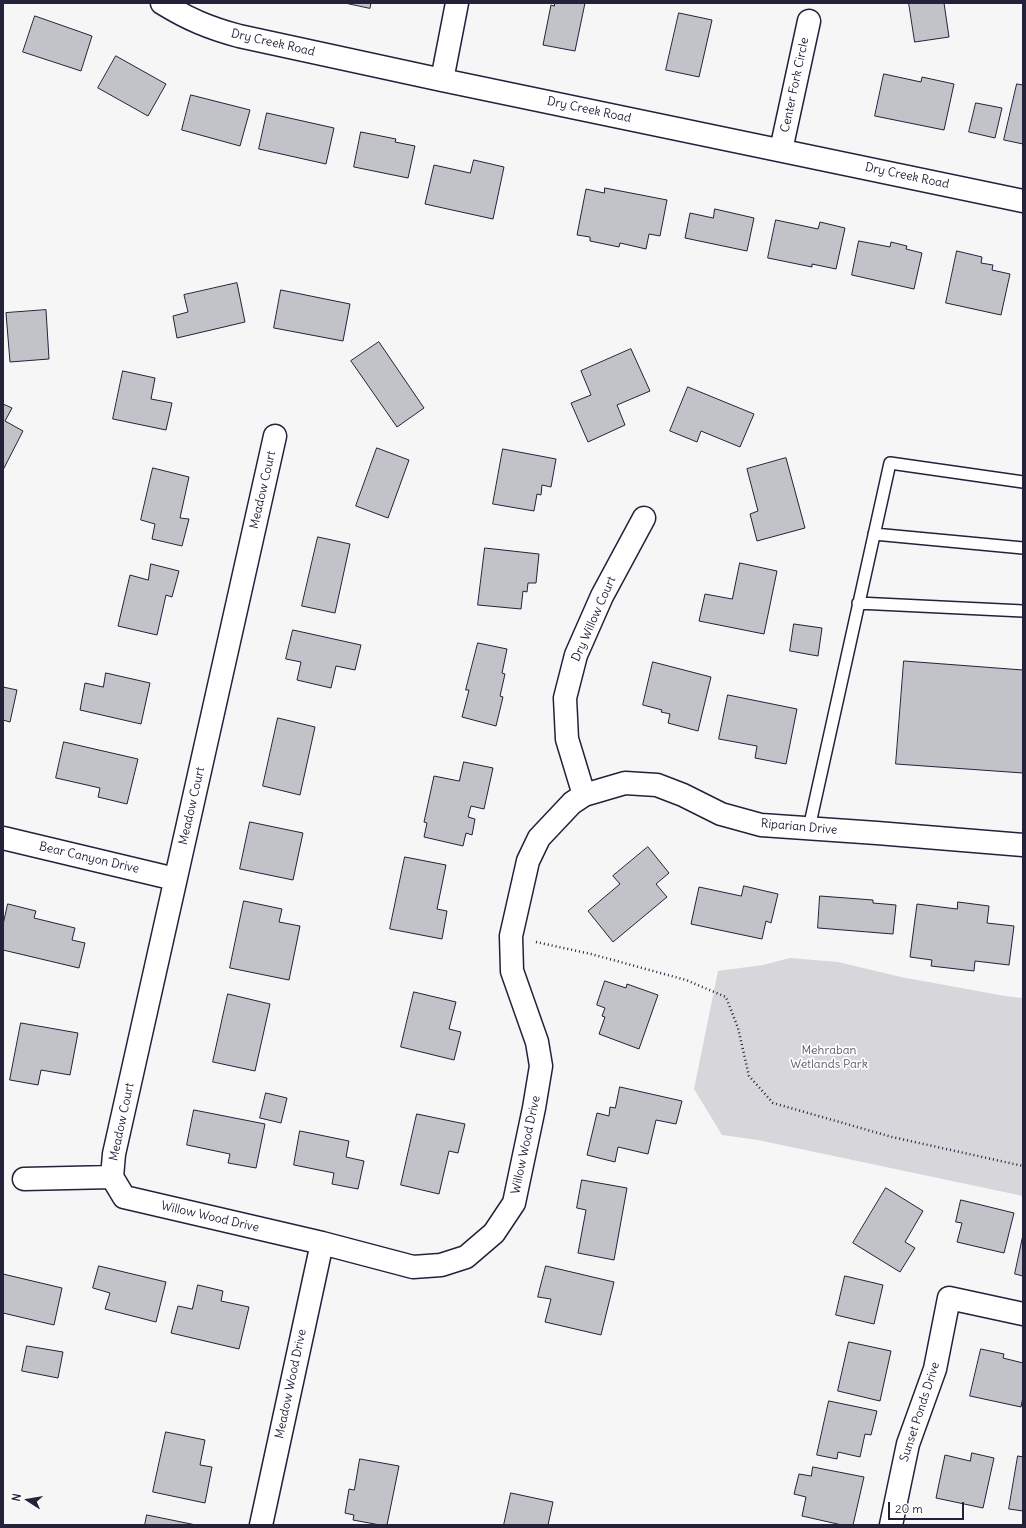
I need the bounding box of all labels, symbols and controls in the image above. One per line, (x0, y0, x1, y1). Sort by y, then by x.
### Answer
street label: Dry Creek Road (230, 26, 316, 60)
street label: Center Fork Circle (778, 36, 812, 134)
street label: Dry Creek Road (546, 94, 632, 126)
street label: Dry Creek Road (864, 160, 950, 192)
street label: Meadow Court (247, 450, 279, 530)
street label: Dry Willow Court (569, 574, 619, 664)
street label: Meadow Court (176, 766, 208, 846)
street label: Riparian Drive (760, 816, 838, 838)
street label: Bear Canyon Drive (38, 839, 140, 877)
park label: Mehraban Wetlands Park (790, 1044, 868, 1072)
street label: Meadow Court (107, 1082, 137, 1162)
street label: Willow Wood Drive (509, 1094, 543, 1196)
street label: Willow Wood Drive (160, 1199, 260, 1235)
street label: Meadow Wood Drive (272, 1328, 310, 1440)
street label: Sunset Ponds Drive (897, 1360, 943, 1464)
north arrow (8, 1480, 48, 1520)
text: N (9, 1492, 24, 1503)
scale bar (890, 1494, 966, 1520)
text: 20 m (895, 1501, 923, 1516)

